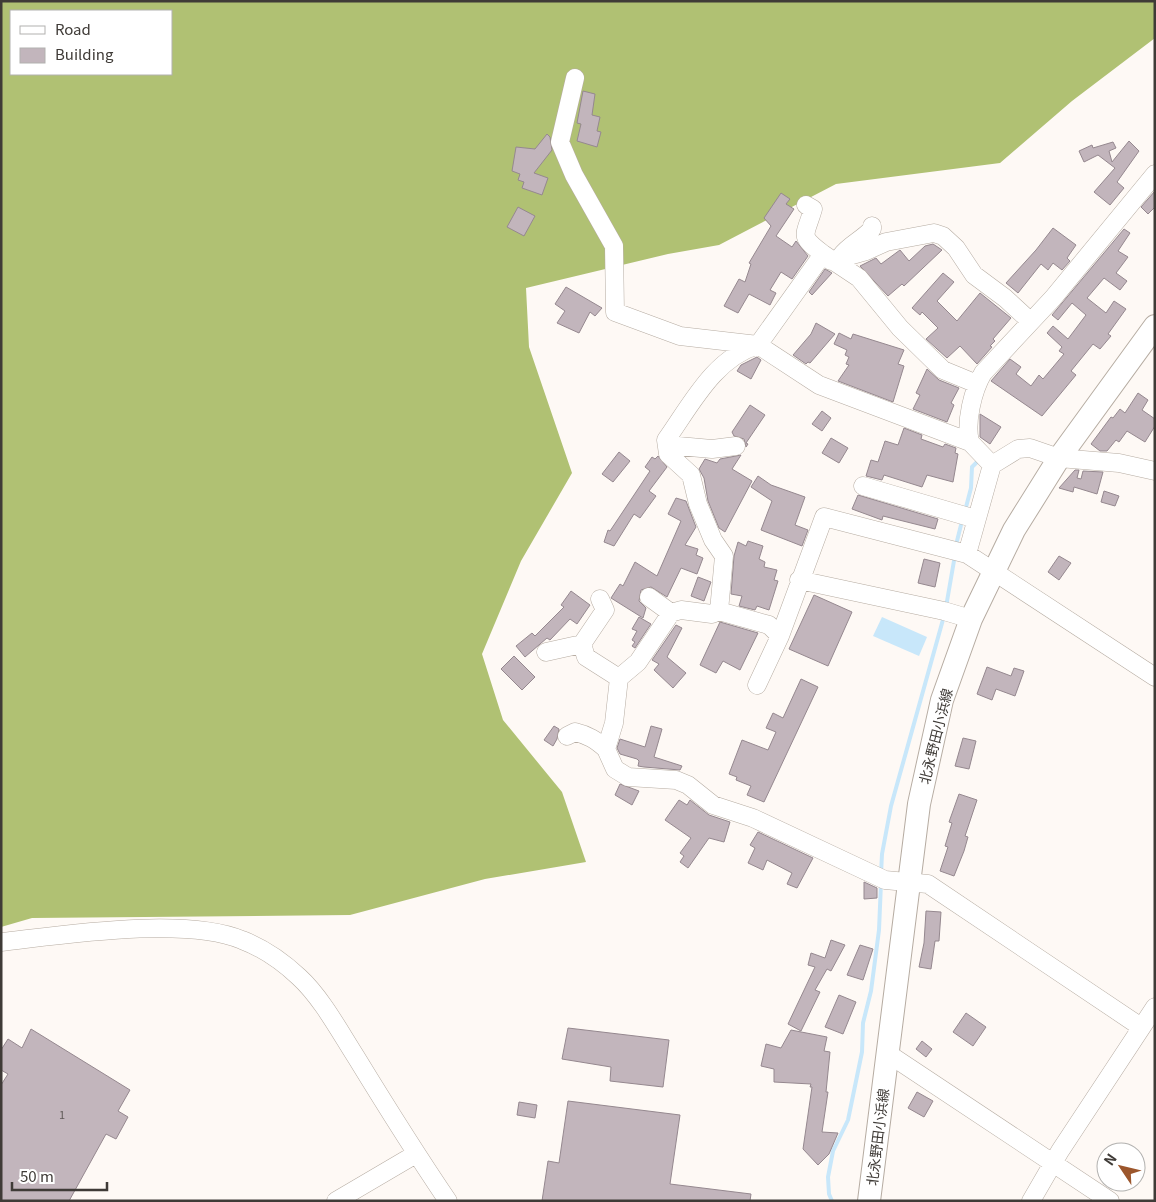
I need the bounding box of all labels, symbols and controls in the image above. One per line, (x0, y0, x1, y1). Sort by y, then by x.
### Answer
legend (10, 10, 172, 75)
text: Road (55, 18, 91, 39)
text: Building (55, 43, 114, 64)
street label: 北永野田小浜線 (913, 686, 957, 786)
street label: 北永野田小浜線 (861, 1087, 893, 1187)
house number: 1 (59, 1106, 65, 1122)
north arrow (1096, 1142, 1146, 1192)
text: N (1098, 1149, 1121, 1169)
scale bar (12, 1160, 108, 1192)
text: 50 m (20, 1165, 54, 1186)

